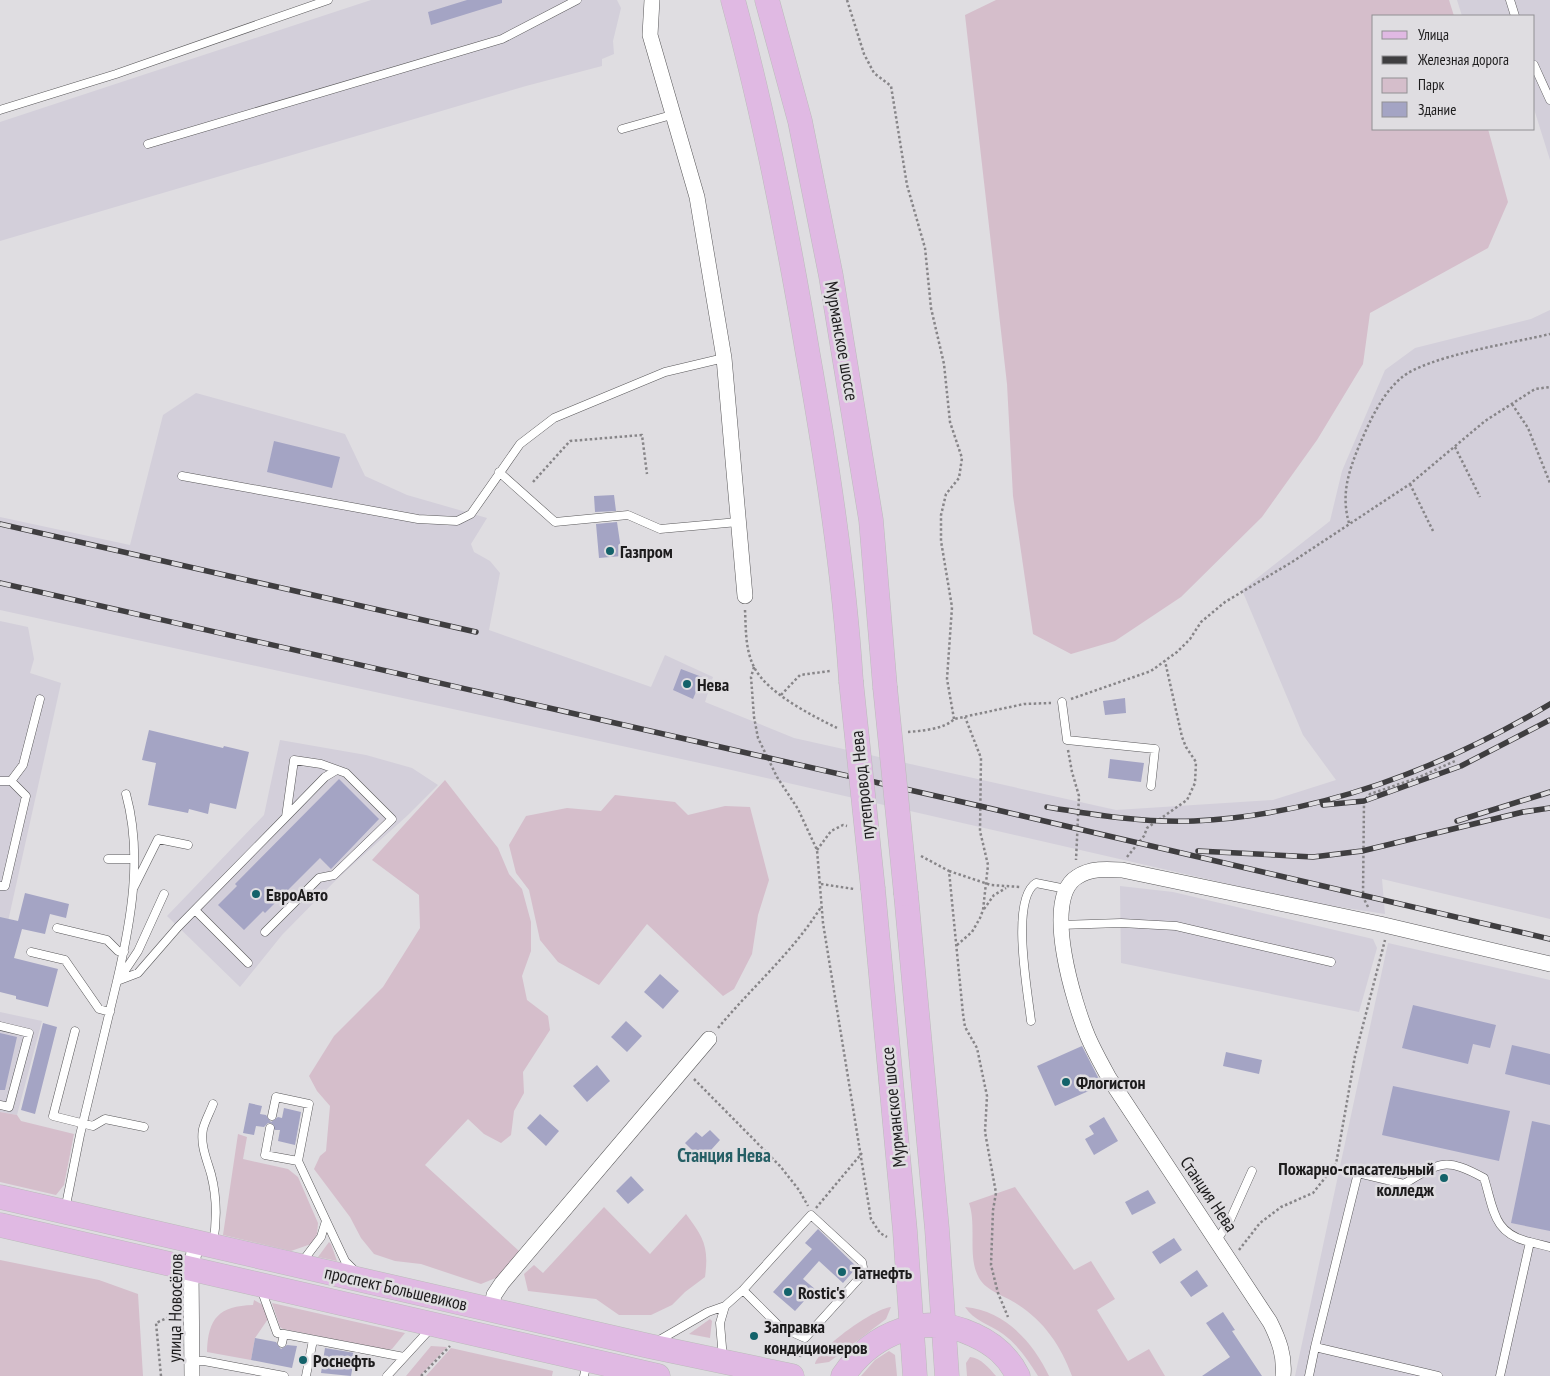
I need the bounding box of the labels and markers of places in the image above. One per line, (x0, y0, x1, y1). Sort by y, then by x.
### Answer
place label: Газпром (620, 540, 673, 563)
marker: Газпром (604, 545, 616, 557)
place label: Нева (697, 673, 729, 696)
marker: Нева (681, 678, 693, 690)
place label: ЕвроАвто (266, 883, 328, 906)
marker: ЕвроАвто (250, 888, 262, 900)
place label: Флогистон (1076, 1071, 1145, 1094)
marker: Флогистон (1060, 1076, 1072, 1088)
place label: Пожарно-спасательный колледж (1278, 1157, 1435, 1201)
marker: Пожарно-спасательный колледж (1438, 1172, 1450, 1184)
place label: Татнефть (852, 1261, 913, 1284)
marker: Татнефть (836, 1266, 848, 1278)
place label: Rostic's (798, 1281, 845, 1304)
marker: Rostic's (782, 1286, 794, 1298)
place label: Заправка кондиционеров (764, 1315, 868, 1359)
marker: Заправка кондиционеров (748, 1330, 760, 1342)
place label: Роснефть (313, 1349, 376, 1372)
marker: Роснефть (297, 1354, 309, 1366)

